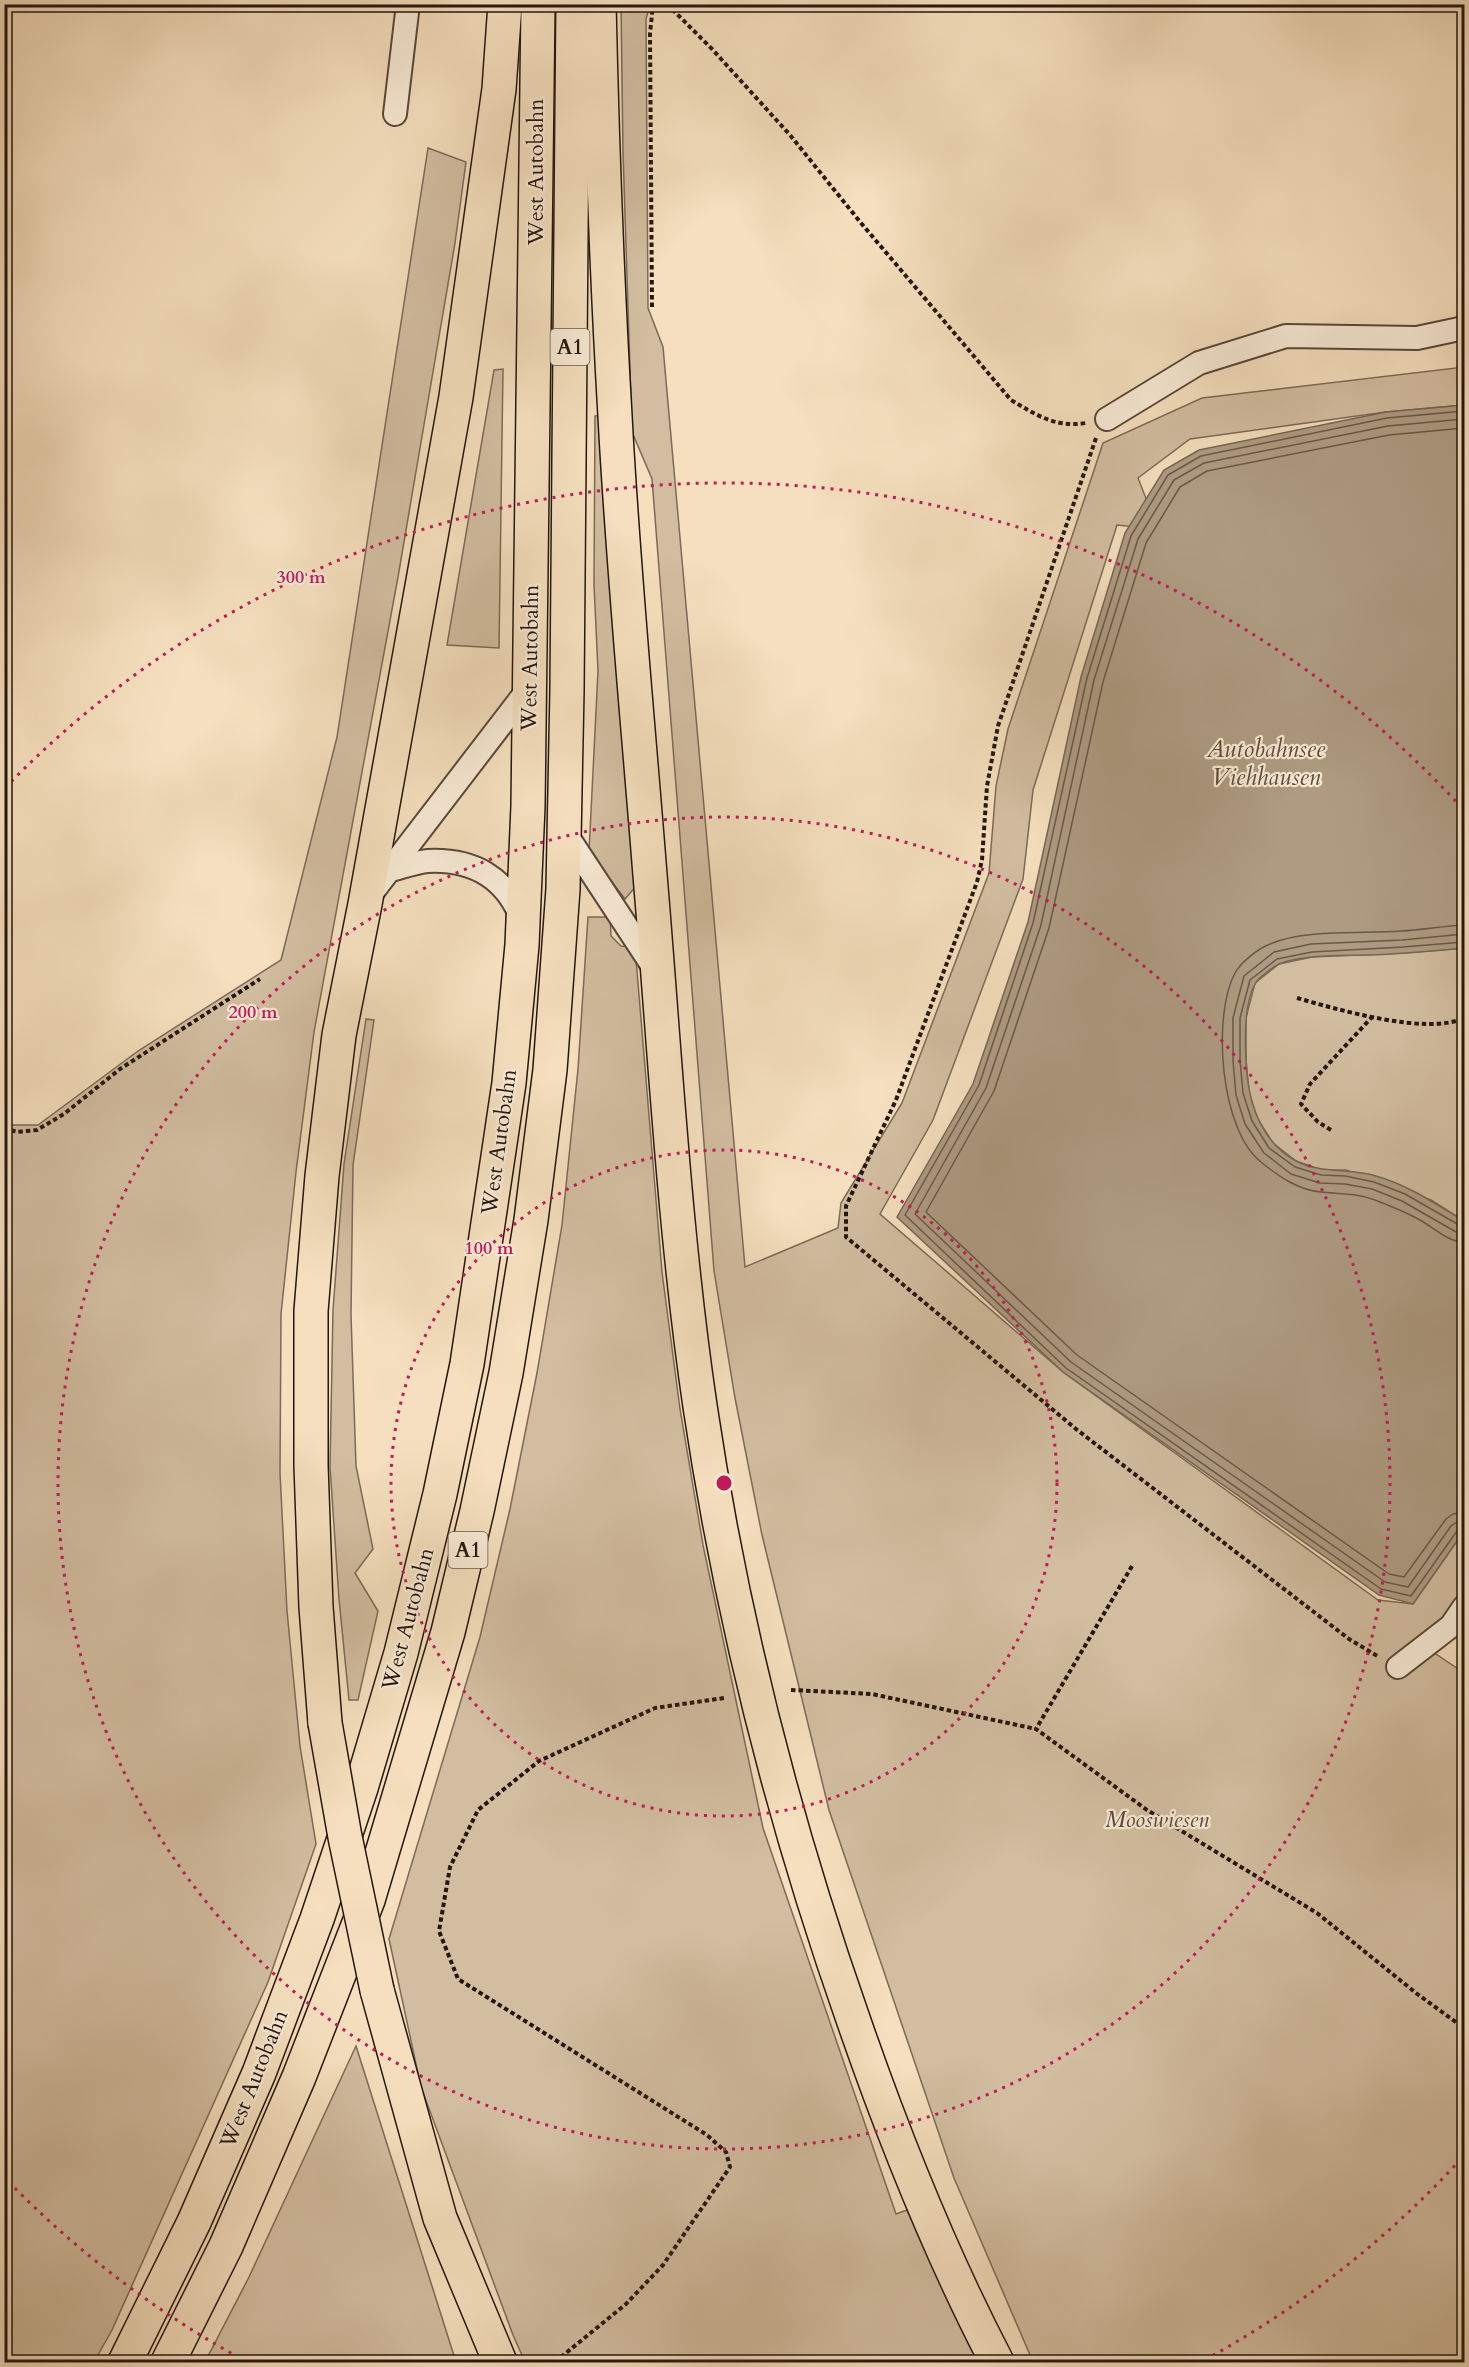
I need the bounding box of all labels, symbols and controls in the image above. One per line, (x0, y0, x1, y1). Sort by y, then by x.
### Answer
street label: West Autobahn (521, 98, 551, 246)
road number: A1 (550, 329, 590, 365)
text: 300 m (276, 565, 326, 590)
street label: West Autobahn (514, 584, 546, 733)
water label: Autobahnsee Viehhausen (1206, 733, 1326, 794)
text: 200 m (228, 1000, 278, 1025)
street label: West Autobahn (474, 1067, 524, 1218)
text: 100 m (464, 1236, 514, 1261)
centre of rings (714, 1473, 734, 1493)
road number: A1 (448, 1532, 488, 1568)
street label: West Autobahn (374, 1544, 442, 1695)
park label: Mooswiesen (1105, 1805, 1209, 1835)
street label: West Autobahn (212, 2005, 296, 2154)

